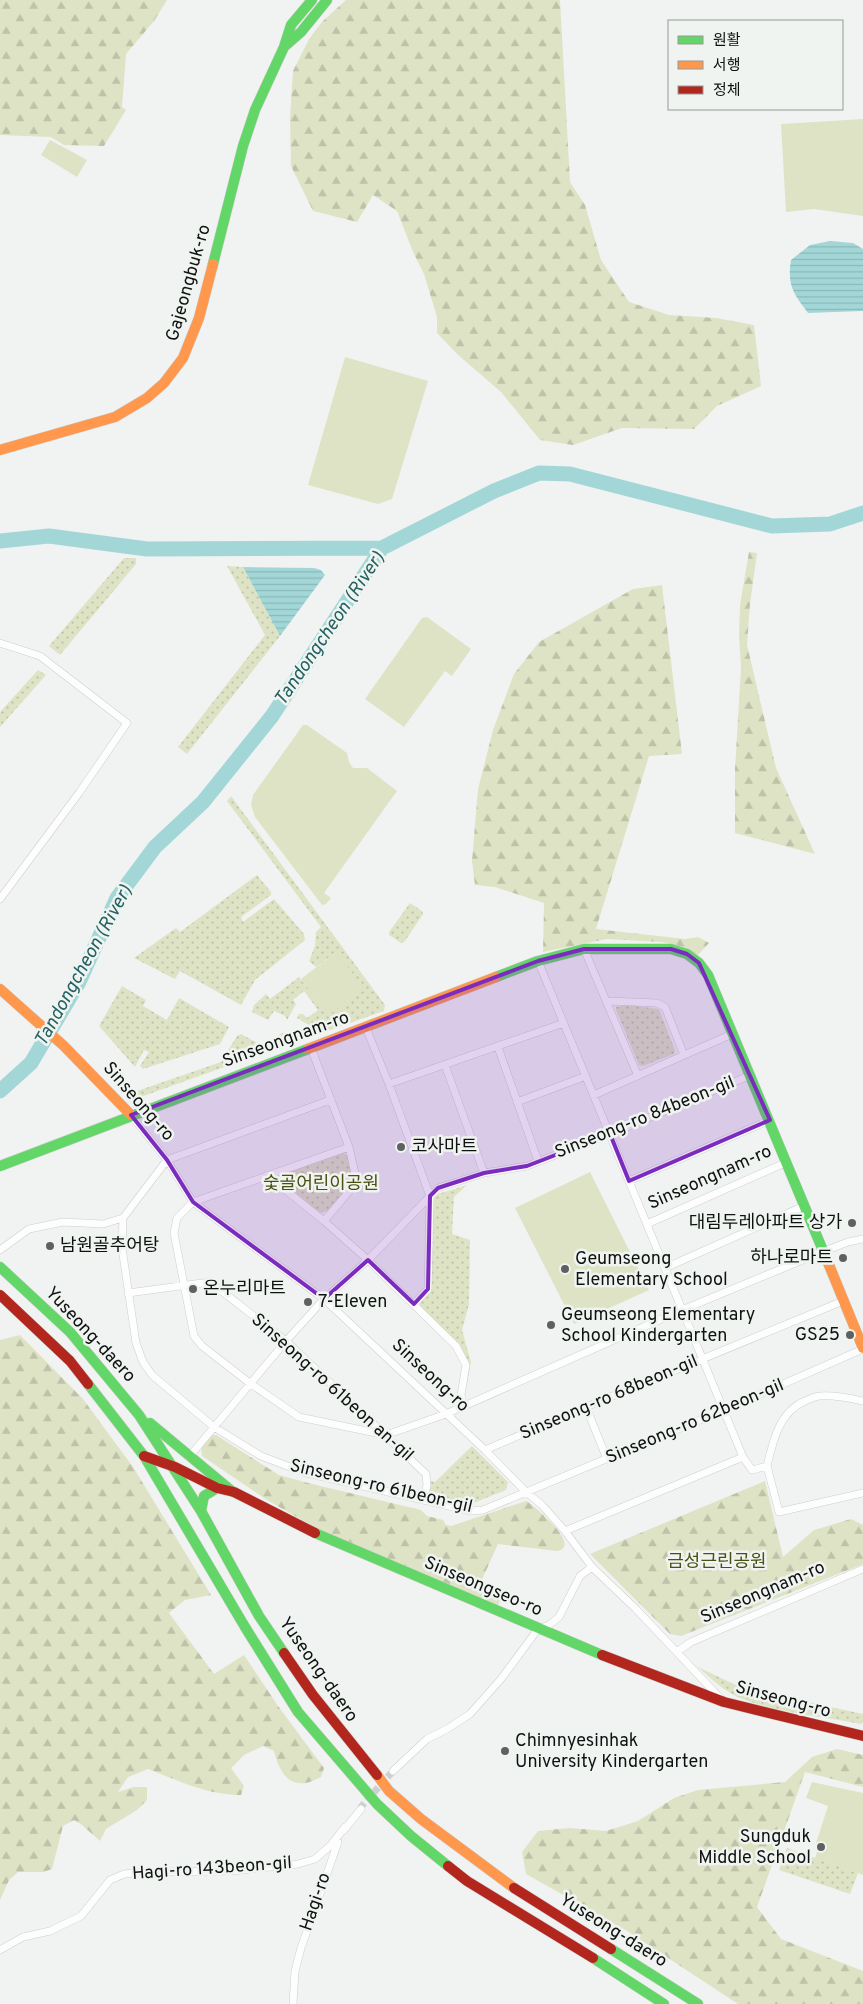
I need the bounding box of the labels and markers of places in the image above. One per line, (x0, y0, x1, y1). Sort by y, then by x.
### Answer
place label: 코사마트 (411, 1136, 477, 1159)
marker: 코사마트 (395, 1141, 407, 1153)
place label: 대림두레아파트 상가 (689, 1212, 842, 1235)
marker: 대림두레아파트 상가 (846, 1217, 858, 1229)
place label: 남원골추어탕 (60, 1235, 159, 1258)
marker: 남원골추어탕 (44, 1240, 56, 1252)
place label: 하나로마트 (750, 1247, 833, 1270)
place label: Geumseong Elementary School (575, 1248, 728, 1292)
marker: 하나로마트 (837, 1252, 849, 1264)
marker: Geumseong Elementary School (559, 1263, 571, 1275)
place label: 온누리마트 (203, 1278, 286, 1301)
marker: 온누리마트 (187, 1283, 199, 1295)
place label: 7-Eleven (318, 1291, 387, 1314)
marker: 7-Eleven (302, 1296, 314, 1308)
place label: Geumseong Elementary School Kindergarten (561, 1304, 755, 1348)
marker: Geumseong Elementary School Kindergarten (545, 1319, 557, 1331)
place label: GS25 (795, 1324, 840, 1347)
marker: GS25 (844, 1329, 856, 1341)
place label: Chimnyesinhak University Kindergarten (515, 1730, 708, 1774)
marker: Chimnyesinhak University Kindergarten (499, 1745, 511, 1757)
place label: Sungduk Middle School (698, 1826, 811, 1870)
marker: Sungduk Middle School (815, 1841, 827, 1853)

